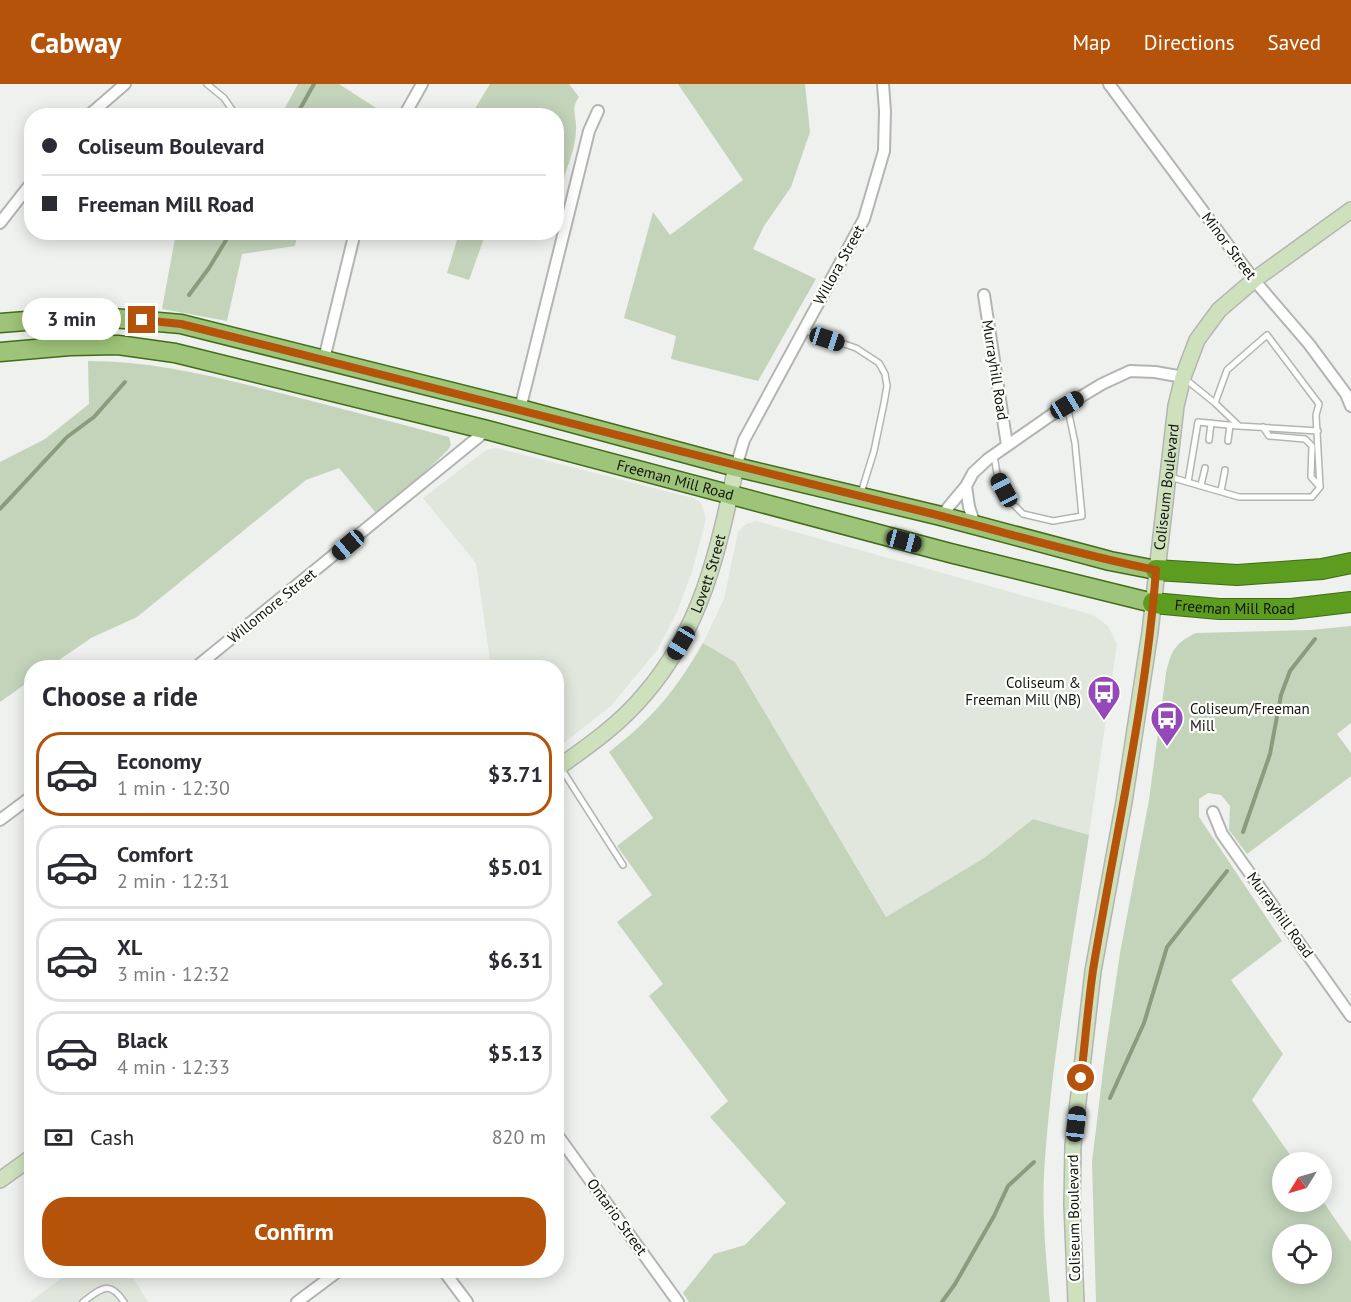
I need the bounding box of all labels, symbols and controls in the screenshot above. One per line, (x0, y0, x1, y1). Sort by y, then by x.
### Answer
text: Cabway (30, 24, 121, 61)
text: Map (1072, 29, 1111, 56)
text: Directions (1144, 29, 1235, 56)
text: Saved (1268, 29, 1321, 56)
text: Coliseum Boulevard (78, 132, 264, 160)
text: Freeman Mill Road (78, 190, 254, 218)
street label: Minor Street (1198, 208, 1261, 283)
street label: Willora Street (809, 222, 868, 308)
callout: 3 min (22, 299, 121, 341)
text: 3 min (47, 306, 96, 332)
route end (128, 306, 155, 333)
street label: Murrayhill Road (978, 318, 1013, 421)
car (807, 325, 847, 353)
car (1047, 388, 1087, 422)
street label: Coliseum Boulevard (1149, 423, 1183, 551)
street label: Freeman Mill Road (615, 455, 736, 504)
car (988, 470, 1020, 510)
car (328, 527, 368, 563)
car (884, 528, 924, 554)
street label: Lovett Street (686, 532, 729, 616)
street label: Willomore Street (224, 564, 320, 647)
street label: Freeman Mill Road (1174, 595, 1295, 618)
car (664, 623, 698, 663)
place label: Coliseum & Freeman Mill (NB) (965, 673, 1081, 709)
bus stop icon: Coliseum & Freeman Mill (NB) (1086, 674, 1122, 721)
text: Choose a ride (42, 679, 198, 713)
place label: Coliseum/Freeman Mill (1190, 699, 1310, 735)
bus stop icon: Coliseum/Freeman Mill (1149, 700, 1185, 747)
icon: car (45, 747, 99, 801)
text: Economy (117, 747, 201, 775)
text: $3.71 (488, 760, 543, 788)
text: 1 min · 12:30 (117, 775, 230, 801)
icon: car (45, 840, 99, 894)
text: Comfort (117, 840, 193, 868)
text: $5.01 (488, 853, 543, 881)
text: 2 min · 12:31 (117, 868, 230, 894)
street label: Murrayhill Road (1243, 868, 1318, 961)
icon: car (45, 933, 99, 987)
text: XL (117, 933, 142, 961)
text: $6.31 (488, 946, 543, 974)
text: 3 min · 12:32 (117, 961, 230, 987)
icon: car (45, 1026, 99, 1080)
text: Black (117, 1026, 168, 1054)
text: $5.13 (488, 1039, 543, 1067)
text: 4 min · 12:33 (117, 1054, 230, 1080)
route start (1067, 1064, 1094, 1091)
car (1065, 1105, 1087, 1143)
icon: cash (42, 1121, 75, 1154)
text: Cash (90, 1123, 134, 1151)
text: 820 m (492, 1124, 546, 1150)
north arrow (1272, 1152, 1332, 1212)
map controls (1272, 1152, 1332, 1284)
street label: Coliseum Boulevard (1063, 1154, 1084, 1282)
street label: Ontario Street (583, 1175, 652, 1259)
button: Confirm (42, 1197, 546, 1266)
button: locate (1272, 1224, 1332, 1284)

